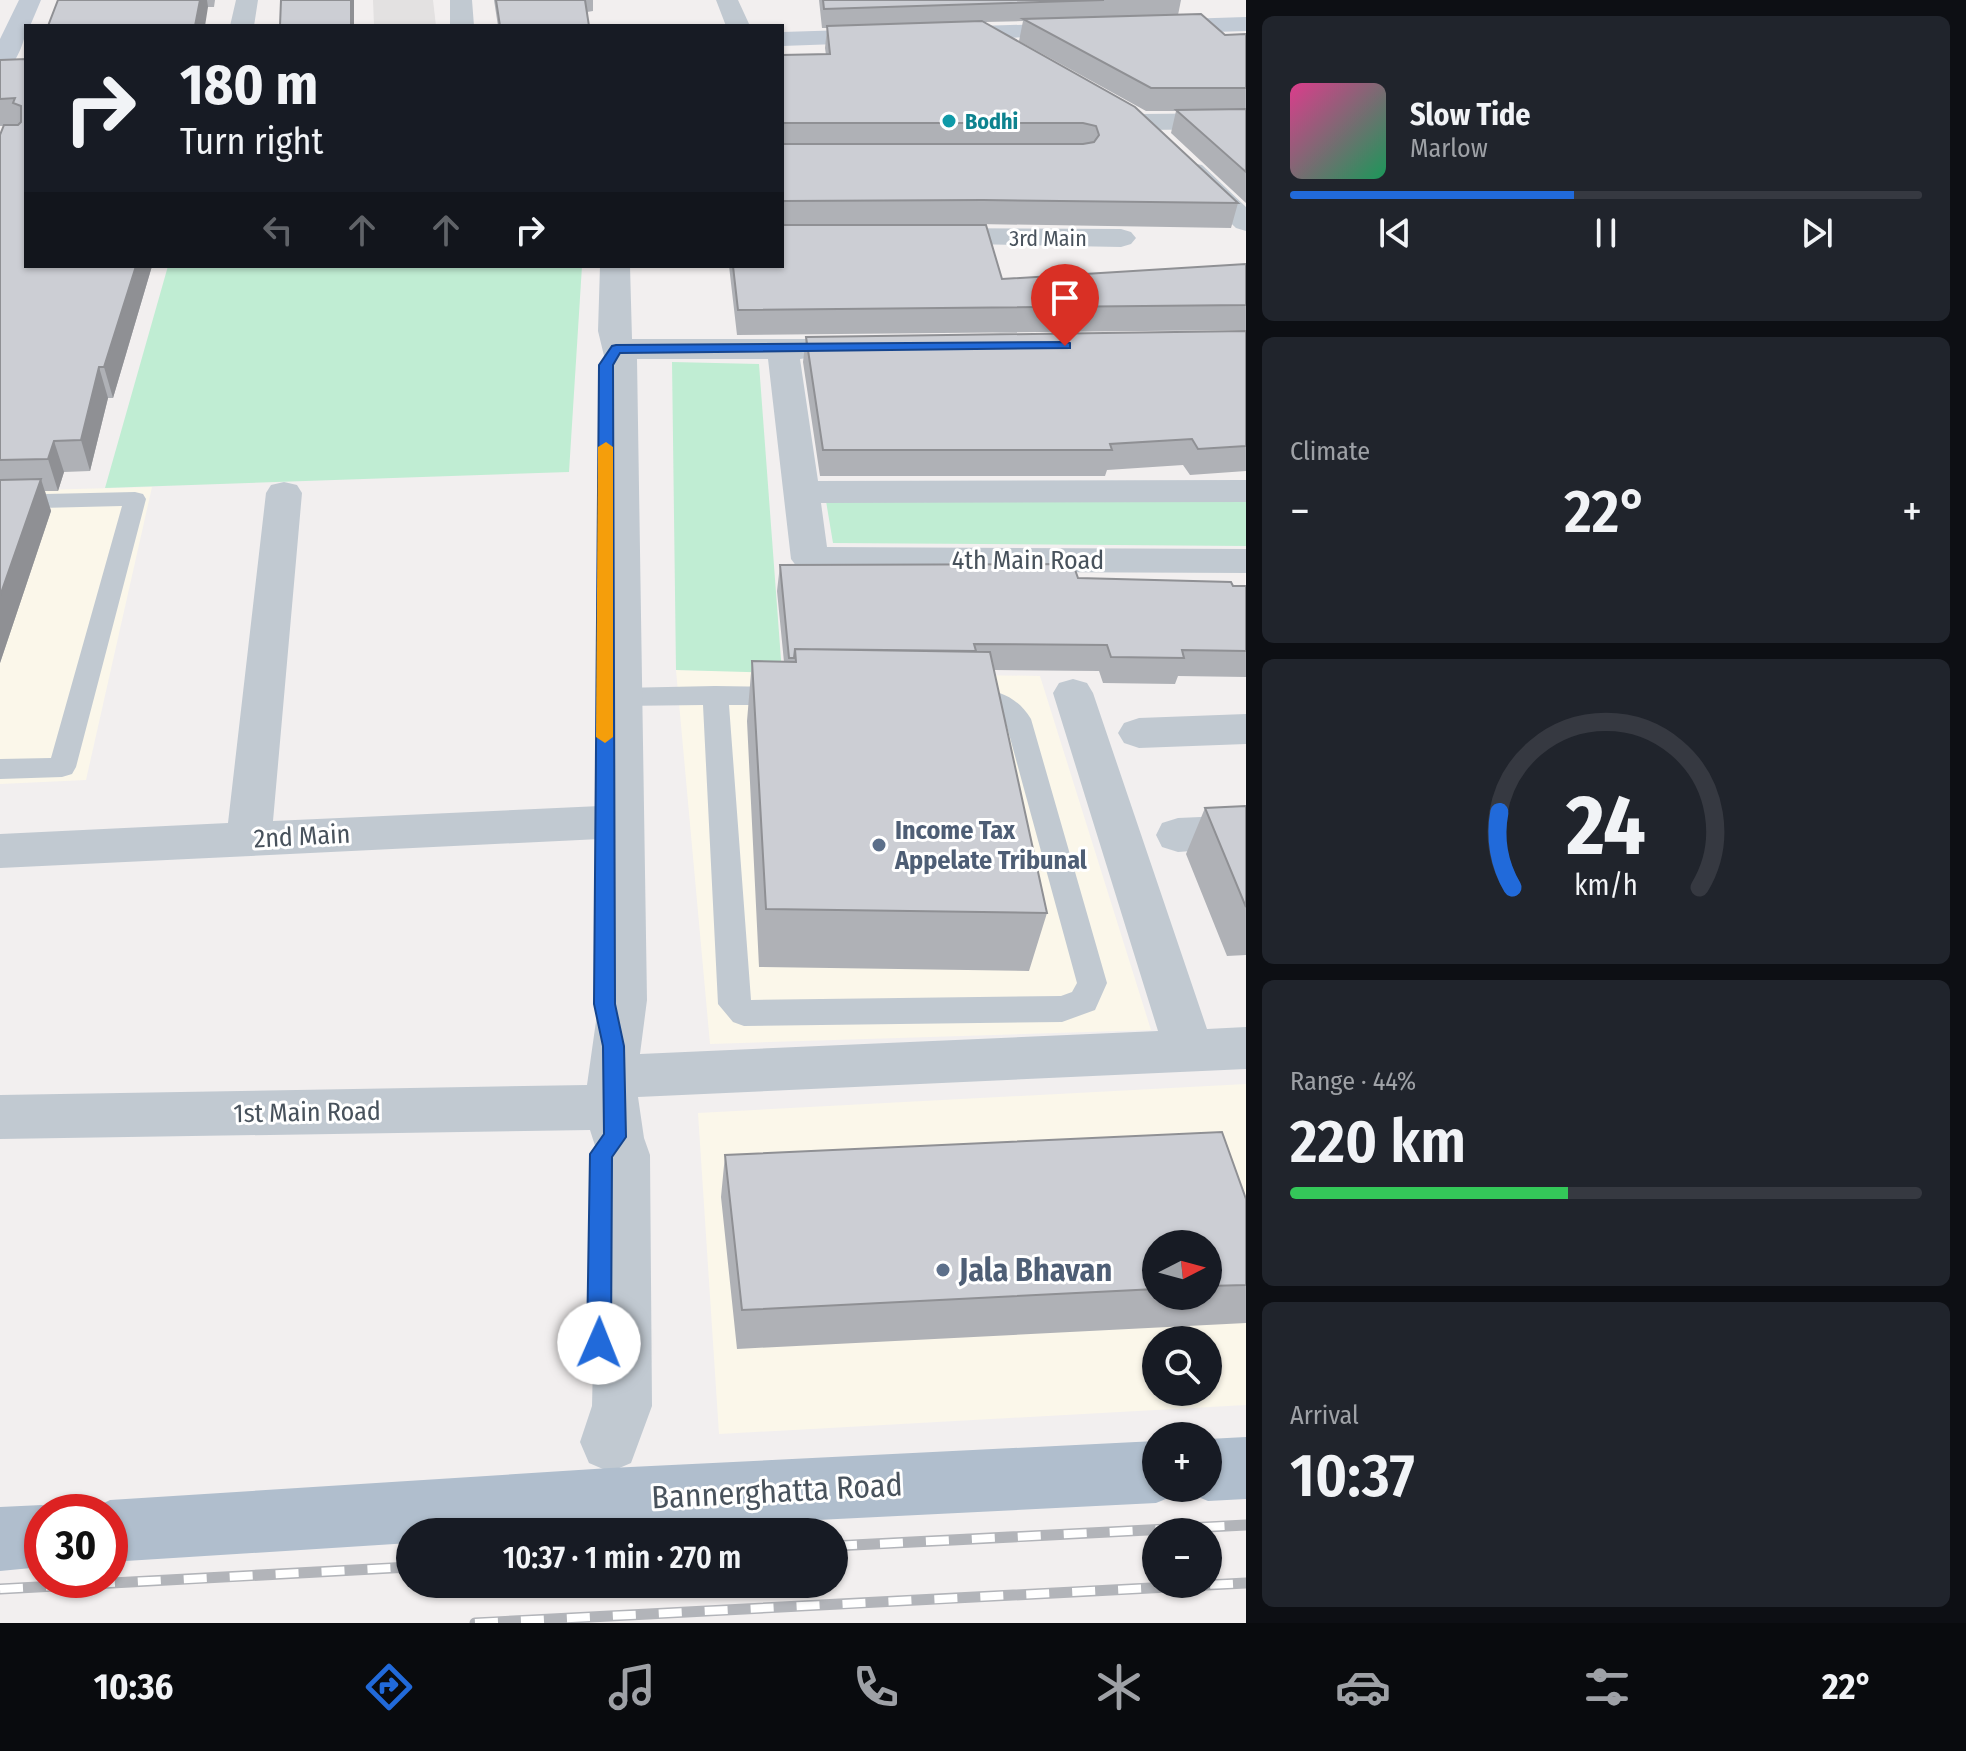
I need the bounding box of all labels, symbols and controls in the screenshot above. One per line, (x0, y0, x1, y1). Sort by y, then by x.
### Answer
text: 180 m (180, 52, 318, 119)
icon: right (48, 56, 152, 160)
text: Slow Tide (1410, 97, 1531, 133)
place label: Bodhi (965, 108, 1018, 135)
marker: Bodhi (940, 112, 958, 130)
text: Turn right (180, 120, 323, 164)
text: Marlow (1410, 133, 1488, 164)
icon: left (256, 208, 300, 252)
icon: ahead (340, 208, 384, 252)
icon: ahead (424, 208, 468, 252)
icon: right (508, 208, 552, 252)
icon: previous (1373, 211, 1417, 255)
icon: pause (1584, 211, 1628, 255)
icon: next (1795, 211, 1839, 255)
street label: 3rd Main (1009, 225, 1087, 252)
pin (1031, 264, 1099, 346)
icon: arrive (1043, 276, 1087, 320)
text: Climate (1290, 436, 1370, 467)
text: 22° (1564, 476, 1648, 548)
text: − (1290, 485, 1310, 538)
text: + (1902, 485, 1922, 538)
street label: 4th Main Road (952, 545, 1104, 576)
text: 24 (1565, 775, 1646, 875)
place label: Income Tax Appelate Tribunal (894, 815, 1088, 876)
street label: 2nd Main (253, 818, 351, 855)
marker: Income Tax Appelate Tribunal (870, 836, 888, 854)
text: km/h (1574, 868, 1638, 903)
text: Range · 44% (1290, 1066, 1416, 1097)
street label: 1st Main Road (233, 1096, 381, 1129)
text: 220 km (1290, 1106, 1466, 1178)
north arrow (1142, 1230, 1222, 1310)
map controls (1142, 1230, 1222, 1598)
place label: Jala Bhavan (958, 1251, 1112, 1289)
marker: Jala Bhavan (934, 1261, 952, 1279)
position arrow (557, 1301, 641, 1385)
button: search (1142, 1326, 1222, 1406)
text: Arrival (1290, 1400, 1359, 1431)
button: + (1142, 1422, 1222, 1502)
text: 10:37 (1290, 1440, 1415, 1512)
street label: Bannerghatta Road (651, 1465, 903, 1517)
speed limit sign: 30 (24, 1494, 128, 1598)
button: − (1142, 1518, 1222, 1598)
text: 10:37 · 1 min · 270 m (503, 1540, 741, 1576)
icon: directions (361, 1659, 417, 1715)
icon: music (604, 1659, 660, 1715)
icon: phone (848, 1659, 904, 1715)
icon: climate (1091, 1659, 1147, 1715)
icon: car (1335, 1659, 1391, 1715)
icon: filters (1579, 1659, 1635, 1715)
text: 10:36 (94, 1665, 173, 1709)
text: 22° (1822, 1665, 1872, 1709)

